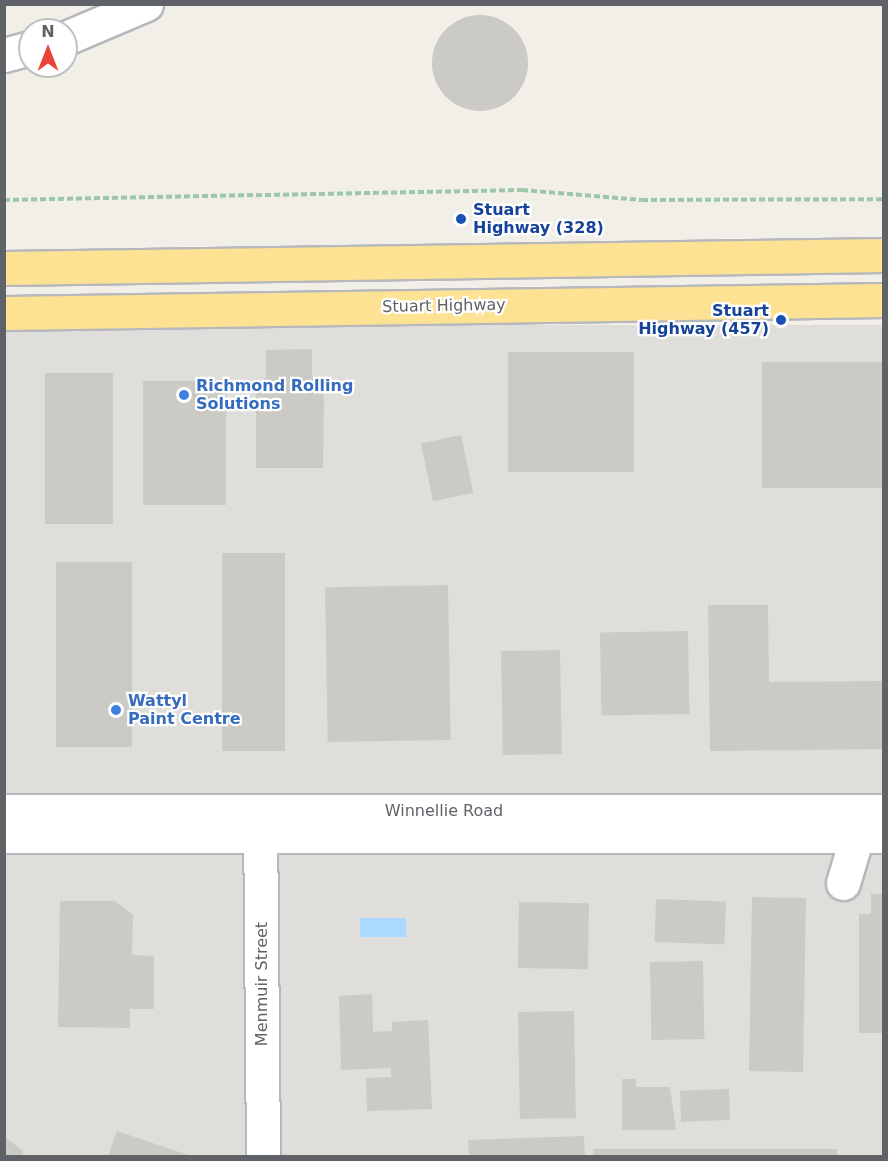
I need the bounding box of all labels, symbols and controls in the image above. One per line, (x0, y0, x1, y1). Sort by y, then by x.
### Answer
north arrow (18, 18, 78, 78)
text: N (41, 22, 55, 41)
place label: Stuart Highway (328) (473, 200, 604, 238)
marker: Stuart Highway (328) (454, 212, 468, 226)
street label: Stuart Highway (382, 295, 506, 317)
place label: Stuart Highway (457) (638, 301, 769, 339)
marker: Stuart Highway (457) (774, 313, 788, 327)
place label: Richmond Rolling Solutions (196, 376, 353, 414)
marker: Richmond Rolling Solutions (177, 388, 191, 402)
place label: Wattyl Paint Centre (128, 691, 241, 729)
marker: Wattyl Paint Centre (109, 703, 123, 717)
street label: Winnellie Road (385, 801, 503, 821)
street label: Menmuir Street (252, 922, 272, 1046)

